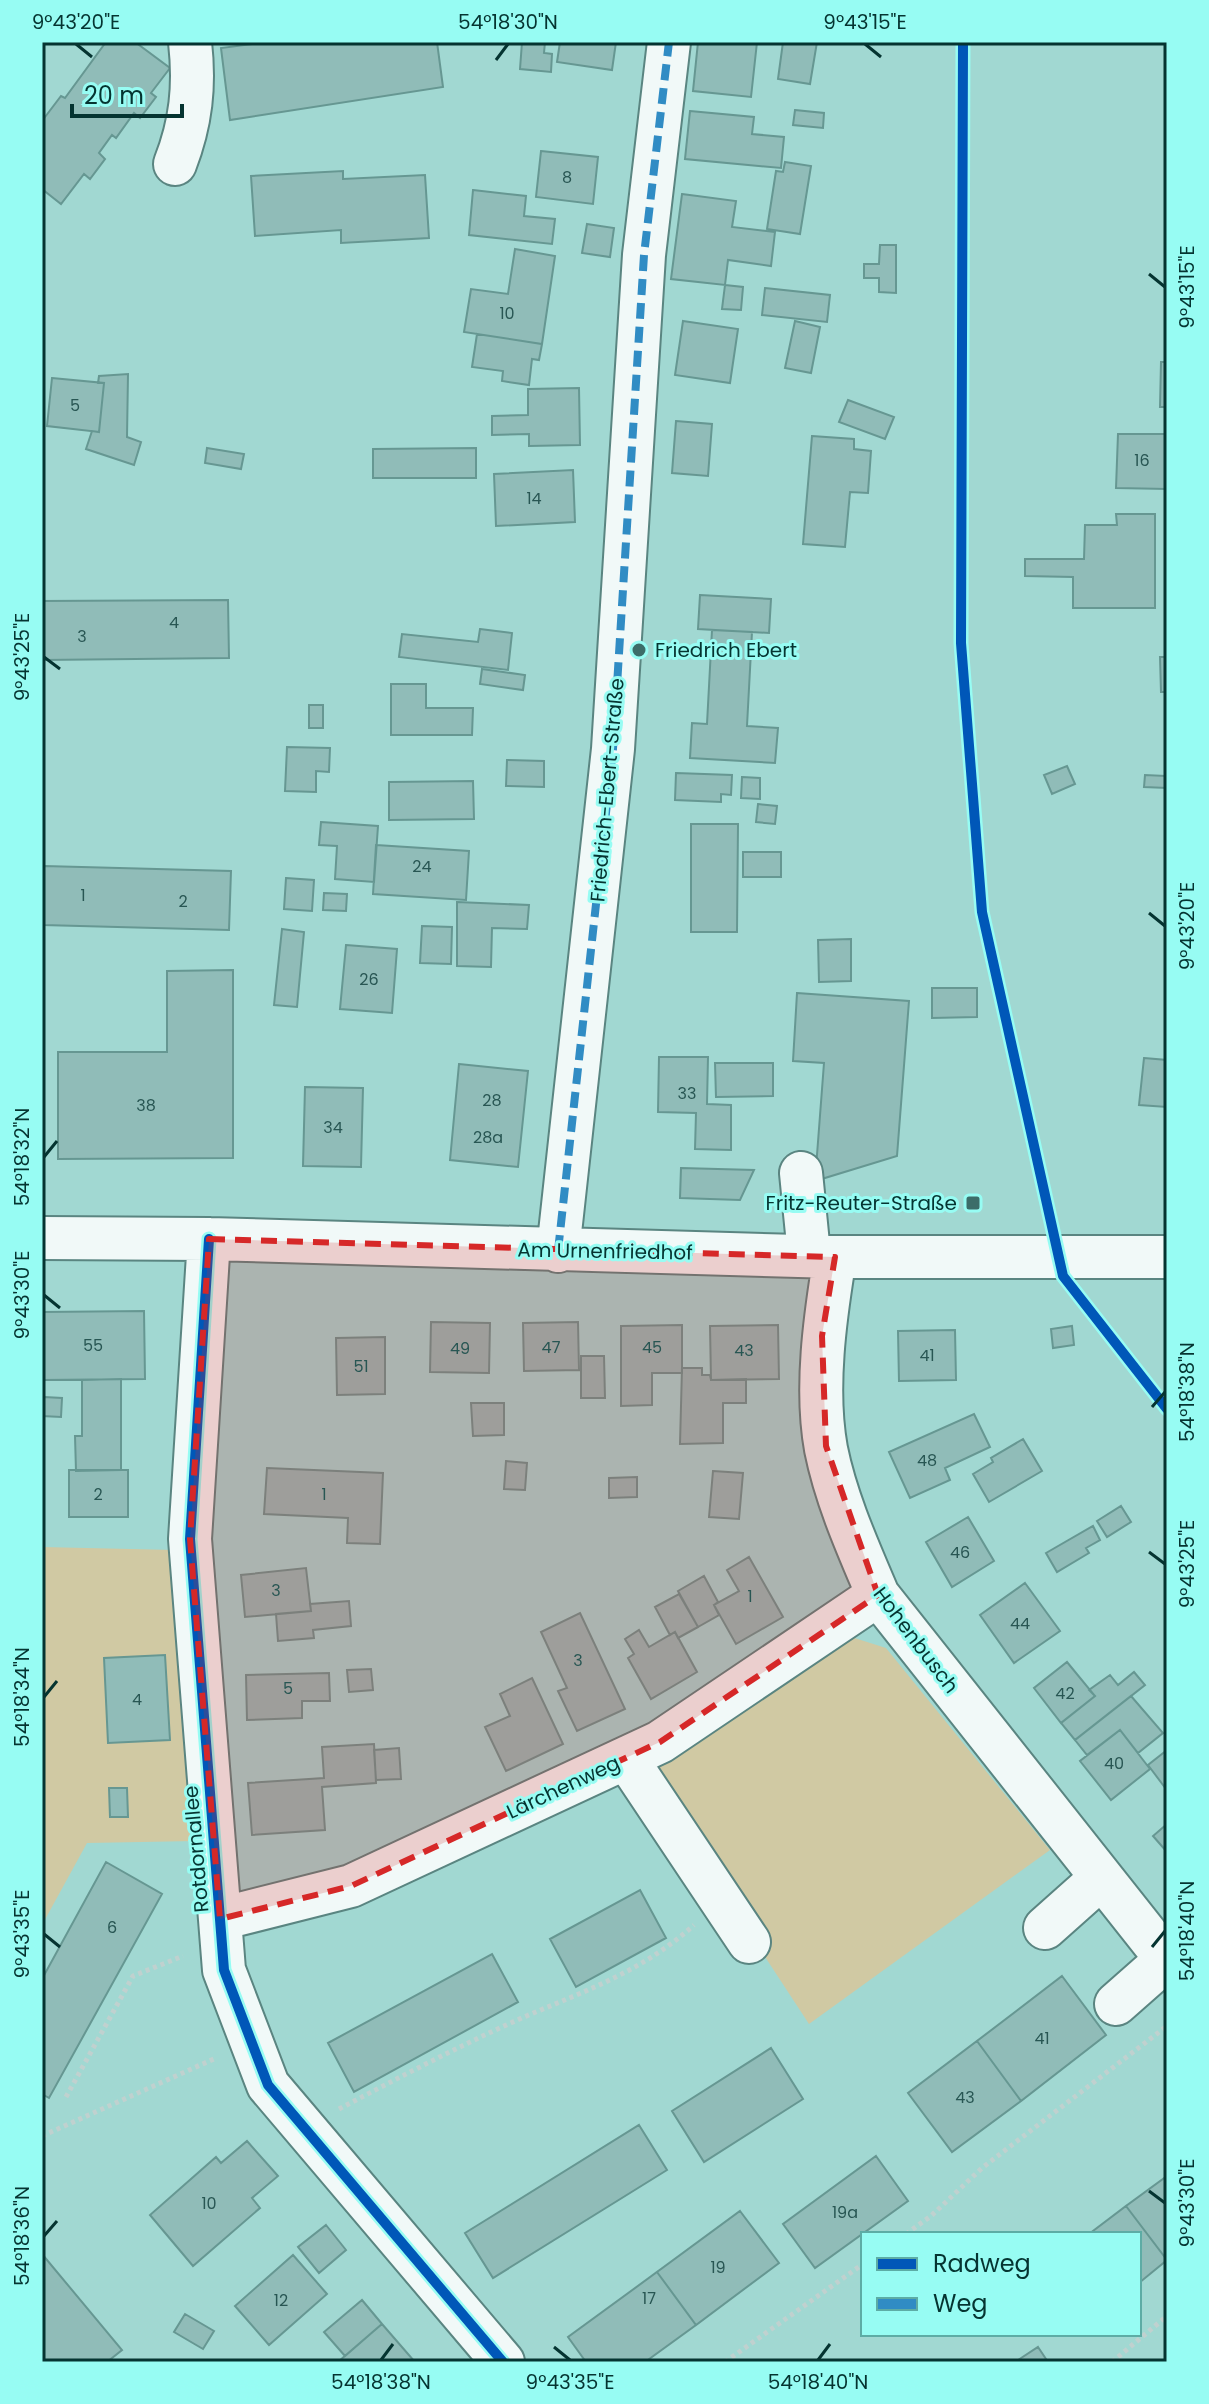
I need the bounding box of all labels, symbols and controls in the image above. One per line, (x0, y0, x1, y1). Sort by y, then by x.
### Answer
text: 9°43'20"E (32, 8, 120, 36)
text: 54°18'30"N (458, 8, 558, 36)
text: 9°43'15"E (823, 8, 907, 36)
scale bar (72, 68, 182, 118)
text: 20 m (84, 79, 144, 112)
house number: 8 (562, 166, 572, 189)
text: 9°43'15"E (1173, 245, 1201, 329)
house number: 10 (499, 302, 515, 325)
house number: 5 (70, 394, 80, 417)
house number: 16 (1134, 449, 1150, 472)
house number: 14 (526, 487, 542, 510)
house number: 4 (169, 611, 179, 634)
text: 9°43'25"E (8, 613, 36, 701)
house number: 3 (77, 625, 87, 648)
place label: Friedrich Ebert (655, 636, 797, 664)
marker: Friedrich Ebert (630, 641, 648, 659)
street label: Friedrich-Ebert-Straße (583, 677, 631, 903)
house number: 24 (412, 855, 432, 878)
text: 9°43'20"E (1173, 882, 1201, 970)
house number: 1 (80, 884, 86, 907)
house number: 2 (178, 890, 188, 913)
house number: 26 (359, 968, 379, 991)
house number: 33 (678, 1082, 696, 1105)
house number: 28 (482, 1089, 502, 1112)
house number: 38 (136, 1094, 156, 1117)
text: 54°18'32"N (8, 1108, 36, 1206)
house number: 34 (323, 1116, 343, 1139)
house number: 28a (473, 1126, 503, 1149)
place label: Fritz-Reuter-Straße (766, 1189, 957, 1217)
marker: Fritz-Reuter-Straße (964, 1194, 982, 1212)
street label: Am Urnenfriedhof (517, 1235, 693, 1267)
text: 9°43'30"E (8, 1251, 36, 1339)
house number: 55 (83, 1334, 103, 1357)
house number: 47 (542, 1336, 561, 1359)
house number: 45 (642, 1336, 662, 1359)
house number: 49 (450, 1337, 470, 1360)
house number: 43 (734, 1339, 754, 1362)
text: 54°18'38"N (1173, 1342, 1201, 1442)
house number: 41 (919, 1344, 935, 1367)
house number: 51 (353, 1355, 369, 1378)
house number: 48 (917, 1449, 937, 1472)
house number: 2 (93, 1483, 103, 1506)
house number: 1 (321, 1483, 327, 1506)
text: 9°43'25"E (1173, 1520, 1201, 1608)
house number: 46 (950, 1541, 970, 1564)
house number: 3 (271, 1579, 281, 1602)
street label: Hohenbusch (867, 1581, 965, 1699)
house number: 1 (747, 1585, 753, 1608)
house number: 44 (1010, 1612, 1030, 1635)
text: 54°18'34"N (8, 1647, 36, 1747)
house number: 3 (573, 1649, 583, 1672)
house number: 5 (283, 1677, 293, 1700)
house number: 42 (1055, 1682, 1075, 1705)
house number: 4 (132, 1688, 142, 1711)
street label: Lärchenweg (502, 1749, 624, 1825)
house number: 40 (1104, 1752, 1124, 1775)
street label: Rotdornallee (177, 1785, 215, 1913)
text: 54°18'40"N (1173, 1881, 1201, 1981)
text: 9°43'35"E (8, 1890, 36, 1978)
house number: 6 (107, 1916, 117, 1939)
house number: 41 (1034, 2027, 1050, 2050)
house number: 43 (955, 2086, 975, 2109)
text: 9°43'30"E (1173, 2159, 1201, 2247)
text: 54°18'36"N (8, 2186, 36, 2286)
house number: 10 (201, 2192, 217, 2215)
house number: 19a (832, 2201, 858, 2224)
legend (861, 2232, 1141, 2336)
text: Radweg (933, 2247, 1031, 2280)
house number: 19 (710, 2256, 726, 2279)
house number: 17 (642, 2287, 656, 2310)
text: Weg (933, 2287, 988, 2320)
house number: 12 (274, 2289, 288, 2312)
text: 54°18'38"N (331, 2368, 431, 2396)
text: 9°43'35"E (526, 2368, 614, 2396)
text: 54°18'40"N (768, 2368, 868, 2396)

